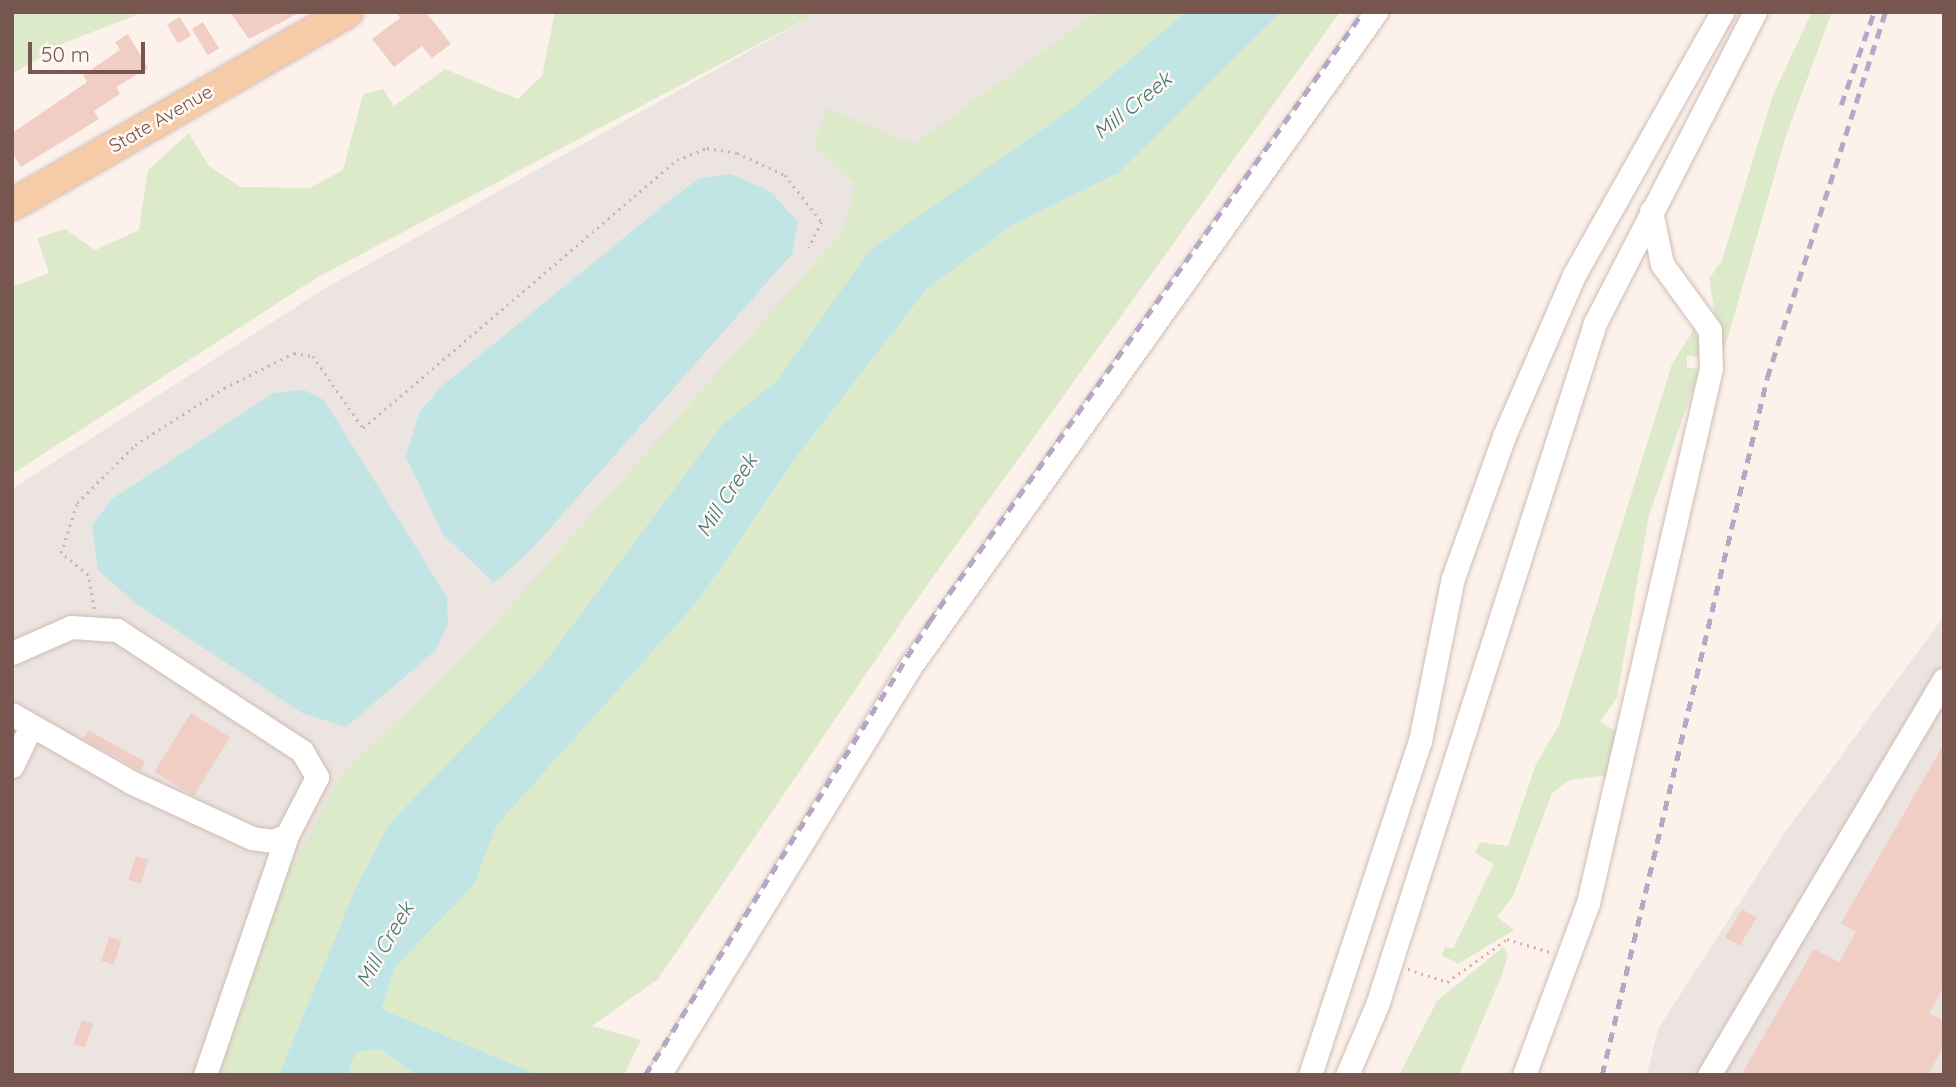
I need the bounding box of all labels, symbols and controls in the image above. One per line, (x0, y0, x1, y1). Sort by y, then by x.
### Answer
scale bar (32, 28, 149, 72)
text: 50 m (41, 41, 90, 67)
water label: Mill Creek (1088, 66, 1176, 144)
street label: State Avenue (105, 80, 217, 158)
water label: Mill Creek (690, 449, 762, 541)
water label: Mill Creek (350, 897, 418, 991)

